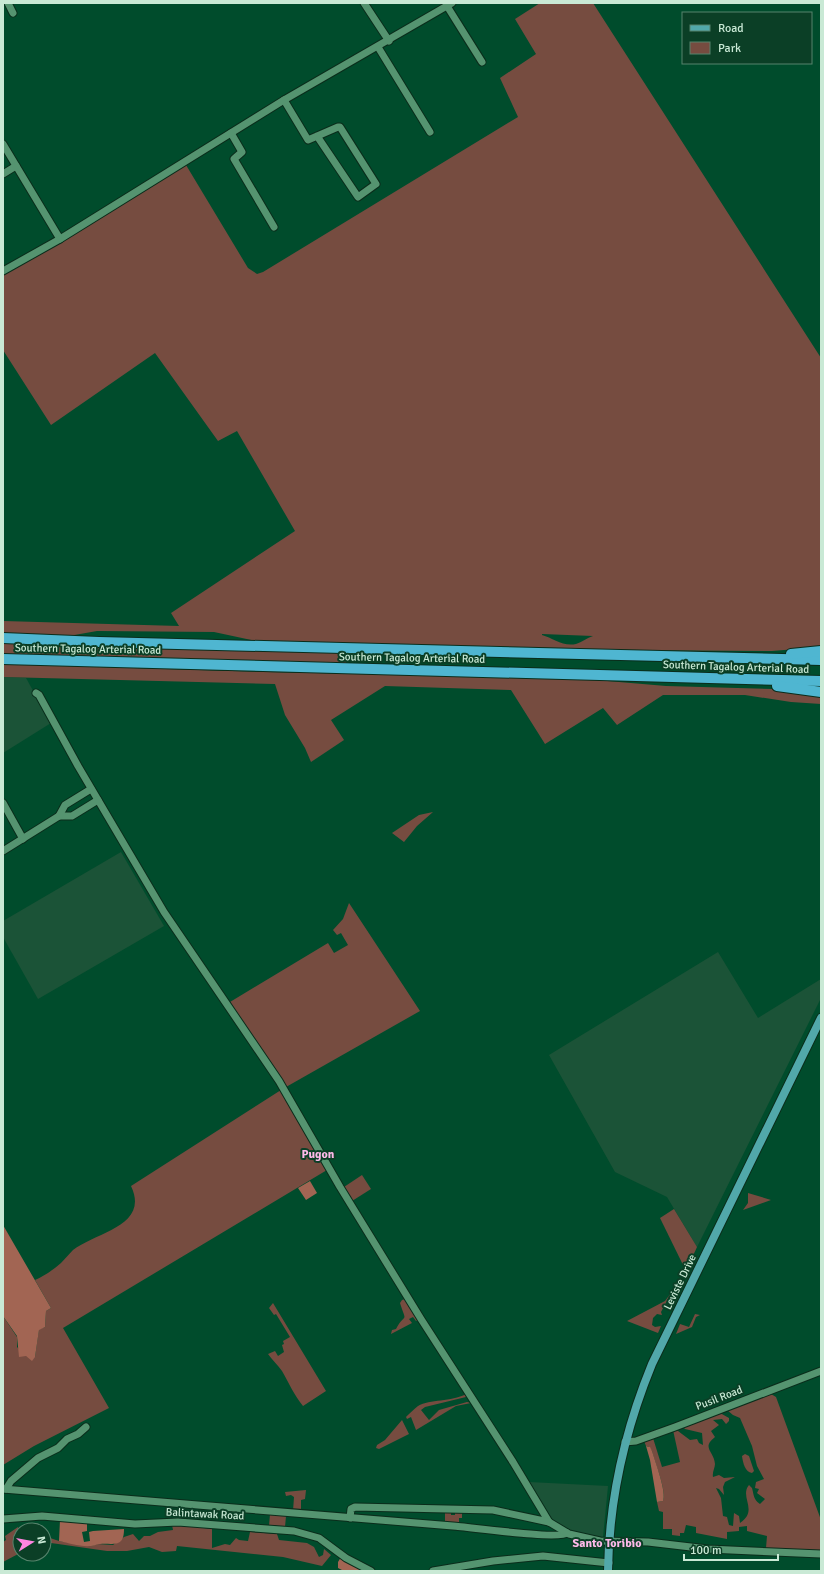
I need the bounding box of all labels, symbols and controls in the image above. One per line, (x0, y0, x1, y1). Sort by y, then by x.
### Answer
legend (682, 12, 812, 64)
text: Road (718, 21, 744, 36)
text: Park (718, 41, 741, 56)
street label: Southern Tagalog Arterial Road (15, 641, 162, 657)
street label: Southern Tagalog Arterial Road (339, 650, 486, 666)
street label: Southern Tagalog Arterial Road (663, 658, 810, 676)
district label: Pugon (302, 1147, 335, 1162)
street label: Leviste Drive (661, 1252, 699, 1312)
street label: Pusil Road (694, 1383, 744, 1413)
street label: Balintawak Road (165, 1505, 245, 1523)
north arrow (12, 1522, 52, 1562)
text: N (34, 1535, 48, 1545)
district label: Santo Toribio (573, 1536, 641, 1551)
scale bar (684, 1536, 778, 1562)
text: 100 m (690, 1543, 722, 1558)

